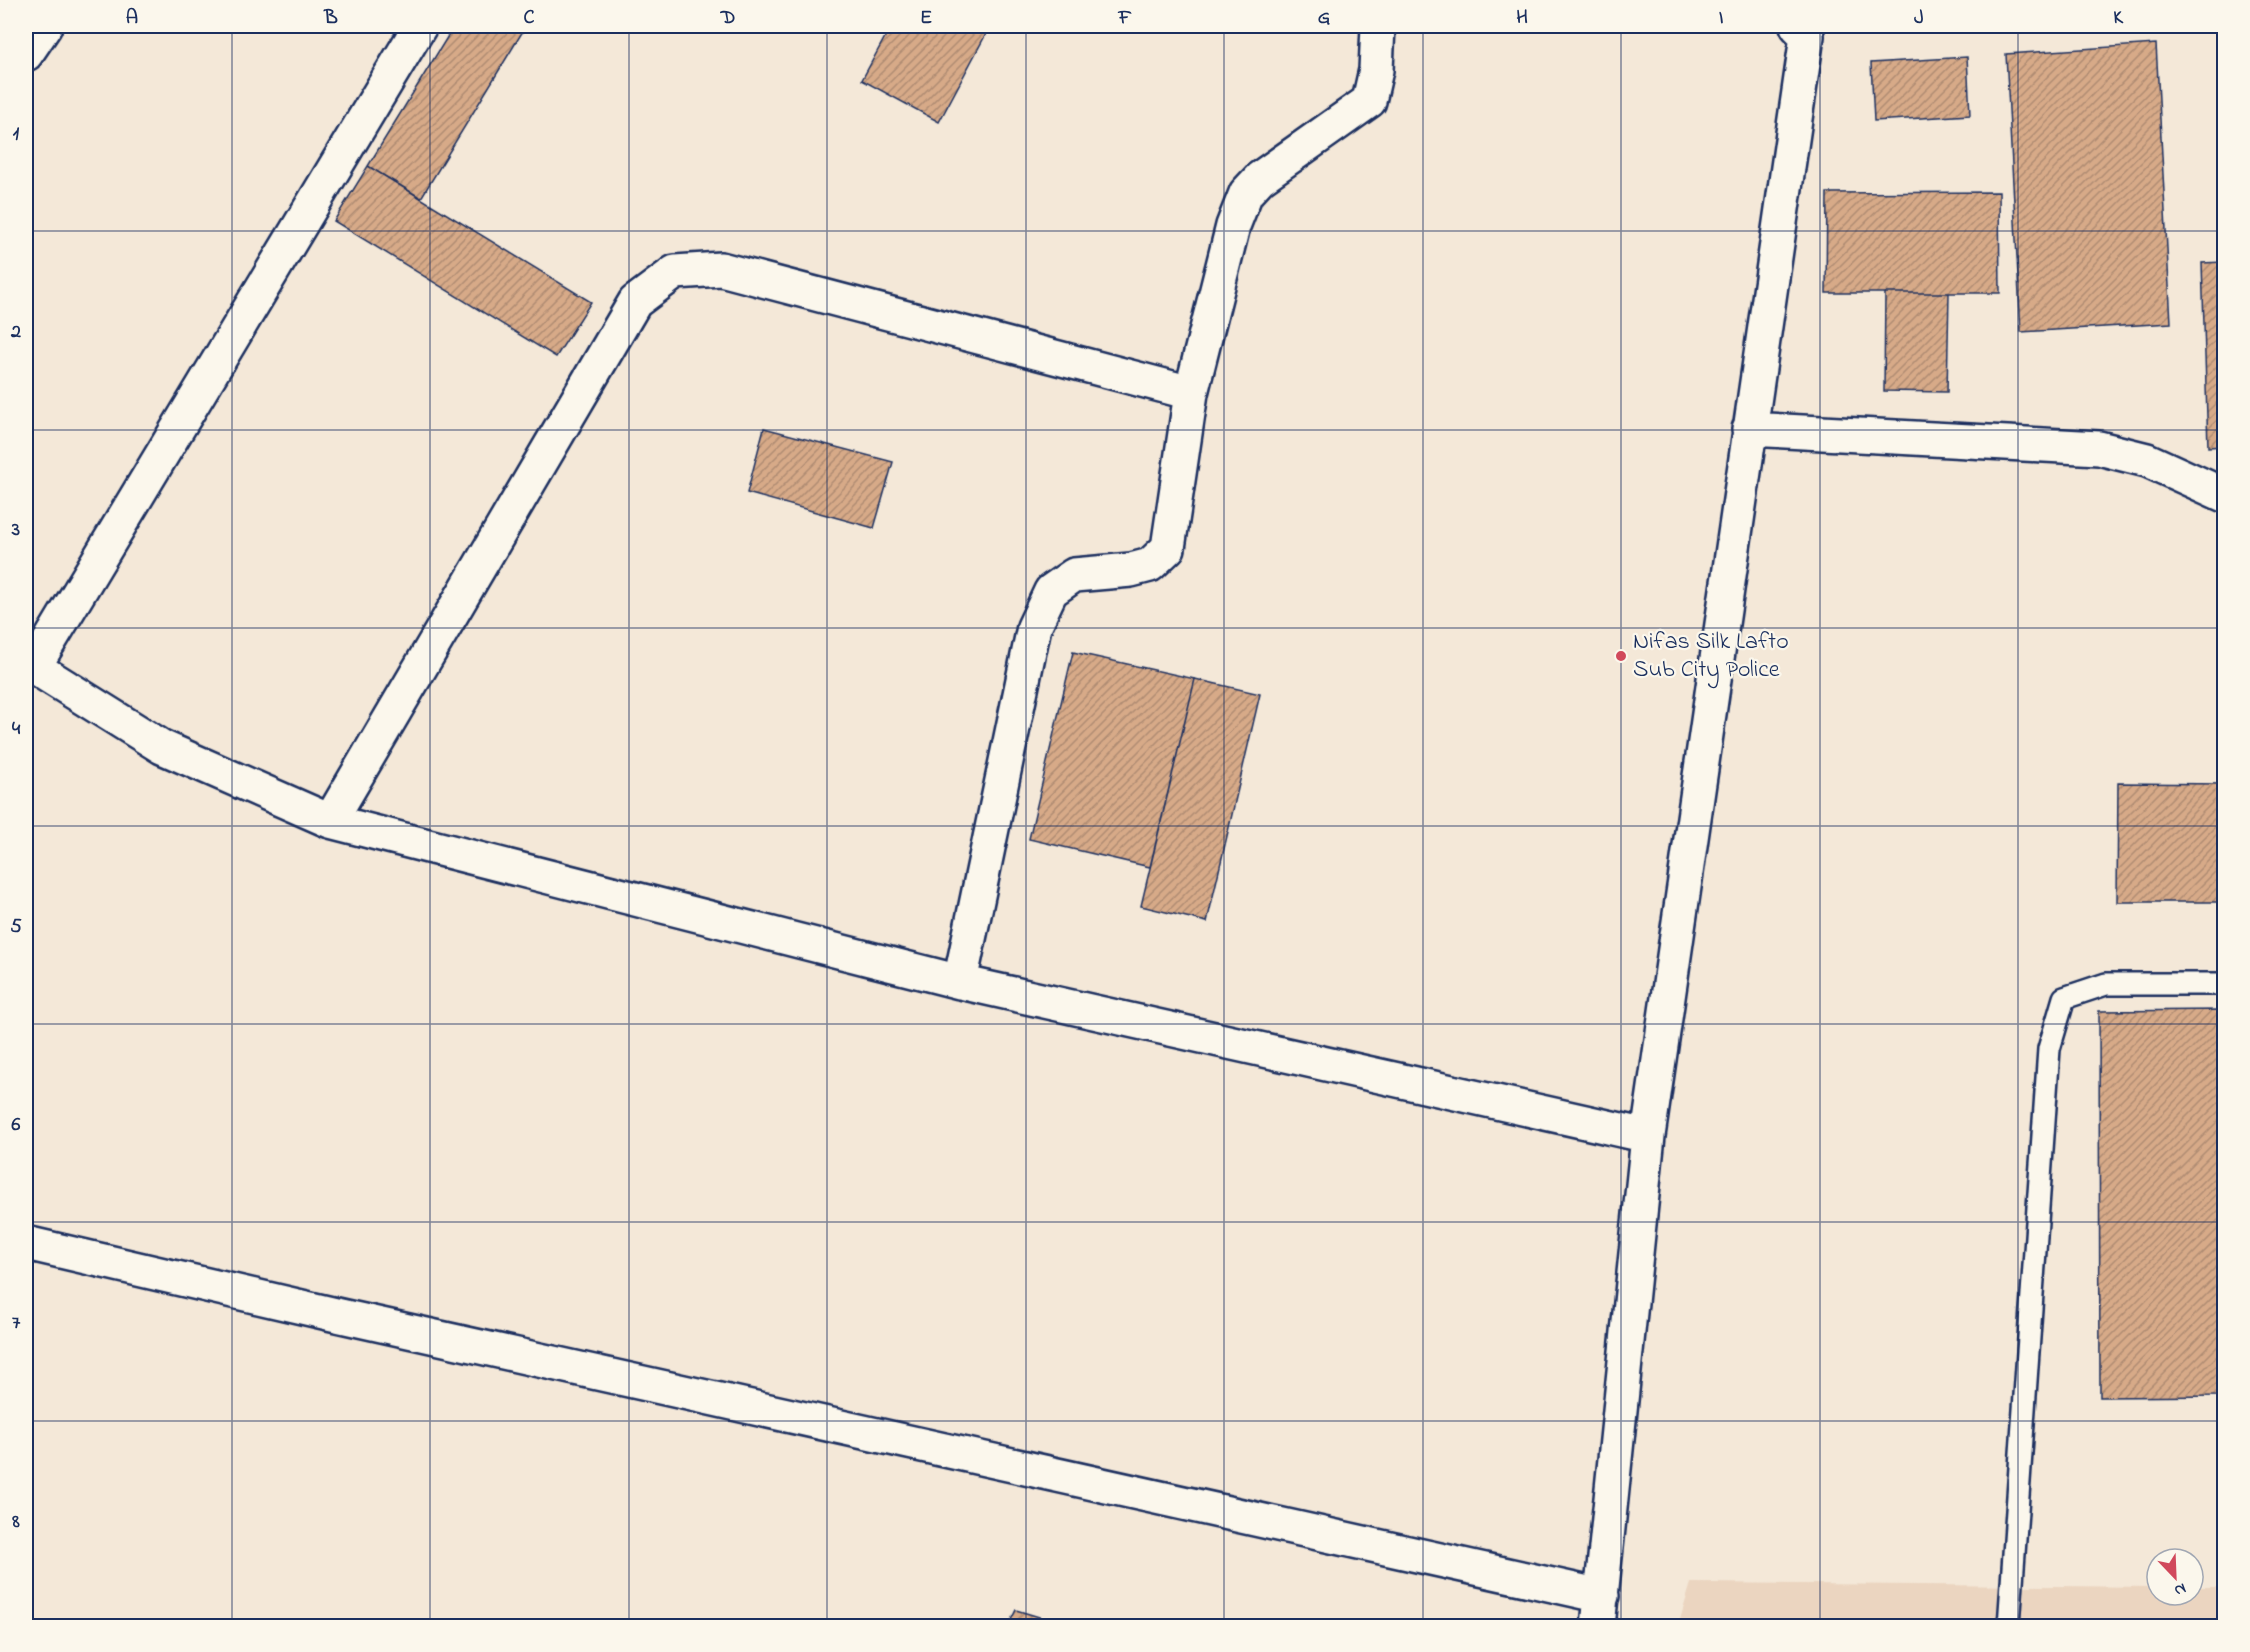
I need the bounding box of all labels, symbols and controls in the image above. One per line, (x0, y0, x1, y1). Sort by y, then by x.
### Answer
text: A (126, 4, 138, 33)
text: B (323, 4, 338, 33)
text: C (524, 4, 535, 33)
text: D (720, 4, 735, 33)
text: E (920, 4, 932, 33)
text: F (1118, 4, 1132, 33)
text: G (1318, 4, 1331, 33)
text: H (1516, 4, 1528, 33)
text: I (1719, 4, 1724, 33)
text: J (1914, 4, 1924, 33)
text: K (2113, 4, 2124, 33)
text: 1 (13, 120, 20, 149)
text: 2 (10, 318, 21, 347)
text: 3 (11, 516, 20, 545)
place label: Nifas Silk Lafto Sub City Police (1633, 625, 1789, 689)
marker: Nifas Silk Lafto Sub City Police (1614, 649, 1628, 663)
text: 4 (12, 715, 21, 744)
text: 5 (10, 913, 22, 942)
text: 6 (12, 1111, 21, 1140)
text: 7 (12, 1309, 21, 1338)
text: 8 (11, 1508, 20, 1537)
north arrow (2145, 1547, 2205, 1607)
text: N (2170, 1576, 2190, 1602)

